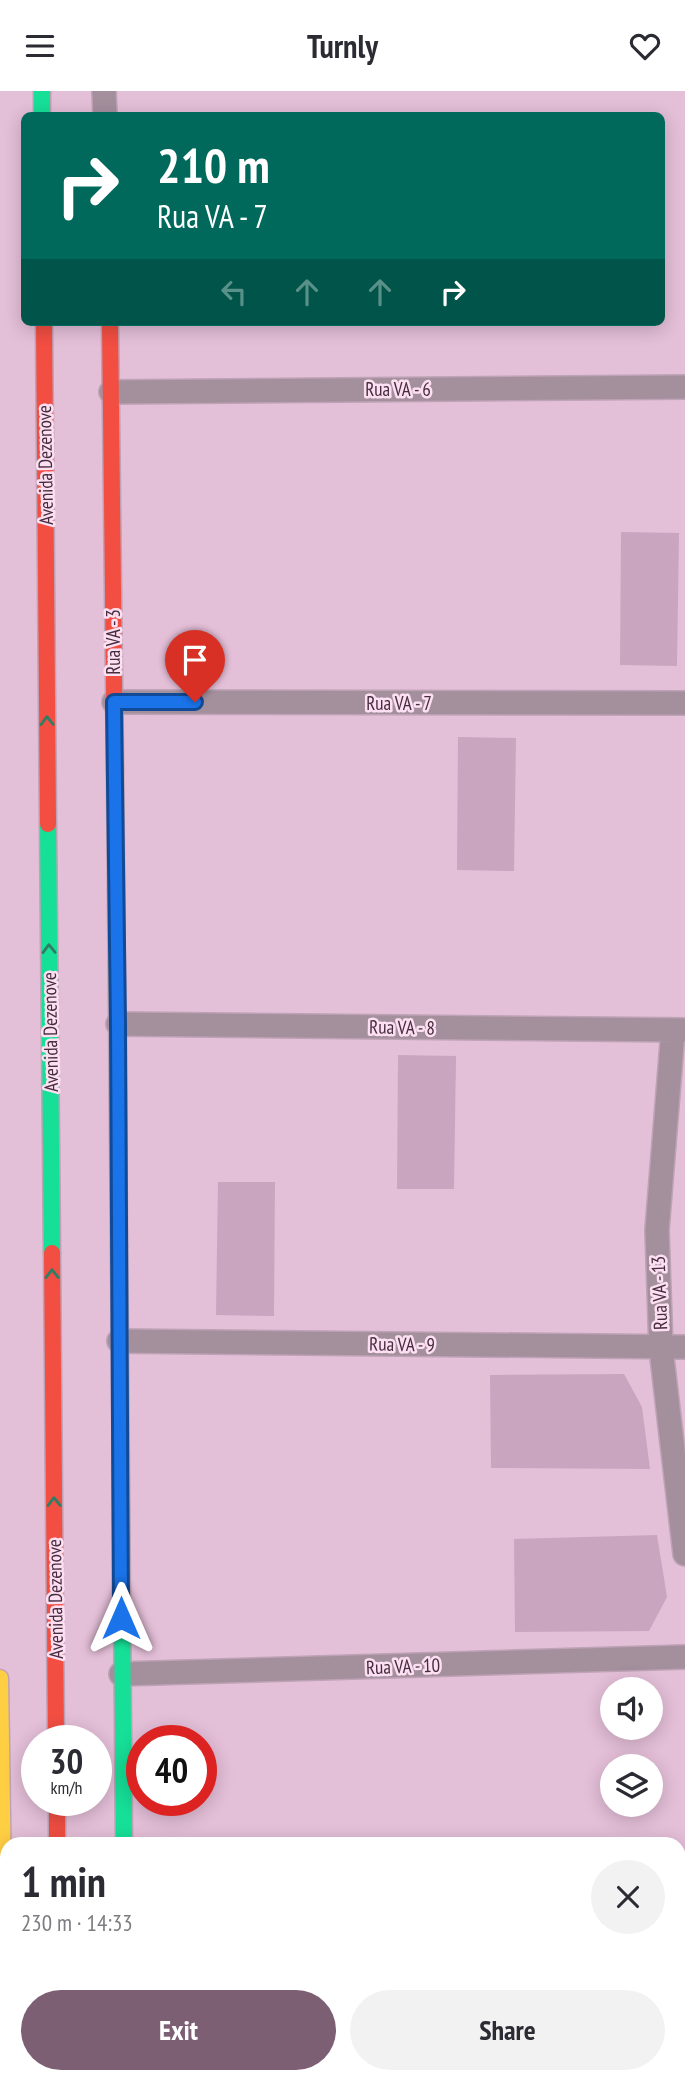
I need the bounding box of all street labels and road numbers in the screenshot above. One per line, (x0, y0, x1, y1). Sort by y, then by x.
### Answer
street label: Rua VA - 6 (365, 377, 431, 401)
street label: Avenida Dezenove (32, 405, 58, 525)
street label: Rua VA - 3 (101, 609, 125, 675)
street label: Rua VA - 7 (366, 691, 432, 715)
street label: Avenida Dezenove (37, 972, 63, 1092)
street label: Rua VA - 8 (369, 1014, 435, 1040)
street label: Rua VA - 13 (646, 1256, 672, 1330)
street label: Rua VA - 9 (369, 1331, 435, 1357)
street label: Avenida Dezenove (42, 1539, 68, 1659)
street label: Rua VA - 10 (366, 1653, 440, 1679)

